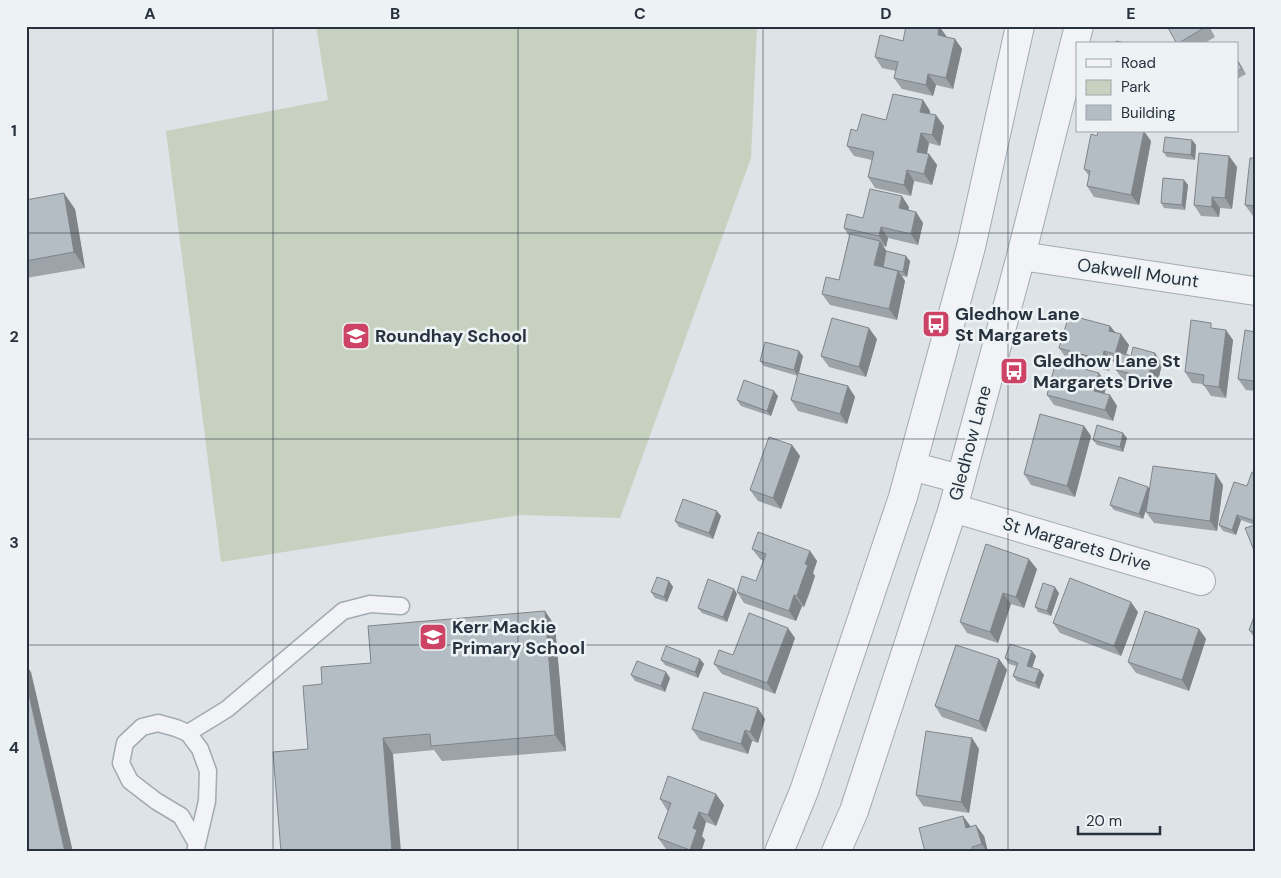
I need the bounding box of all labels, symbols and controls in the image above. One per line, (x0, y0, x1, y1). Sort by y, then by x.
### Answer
text: A (144, 3, 156, 24)
text: B (390, 3, 400, 24)
text: C (634, 3, 646, 24)
text: D (880, 3, 892, 24)
text: E (1126, 3, 1136, 24)
legend (1076, 42, 1238, 132)
text: Road (1121, 53, 1156, 73)
text: Park (1121, 77, 1151, 97)
text: Building (1121, 103, 1176, 123)
text: 1 (11, 120, 17, 141)
street label: Oakwell Mount (1076, 253, 1200, 293)
place label: Gledhow Lane St Margarets (955, 302, 1080, 347)
bus stop icon: Gledhow Lane St Margarets (921, 309, 951, 339)
school or university icon: Roundhay School (341, 321, 371, 351)
place label: Roundhay School (375, 324, 527, 348)
text: 2 (9, 326, 19, 347)
place label: Gledhow Lane St Margarets Drive (1033, 349, 1181, 394)
bus stop icon: Gledhow Lane St Margarets Drive (999, 356, 1029, 386)
street label: Gledhow Lane (943, 383, 997, 503)
street label: St Margarets Drive (1000, 511, 1154, 577)
text: 3 (9, 532, 19, 553)
place label: Kerr Mackie Primary School (452, 615, 585, 660)
school or university icon: Kerr Mackie Primary School (418, 622, 448, 652)
text: 4 (9, 737, 19, 758)
scale bar (1078, 803, 1161, 835)
text: 20 m (1086, 811, 1122, 831)

